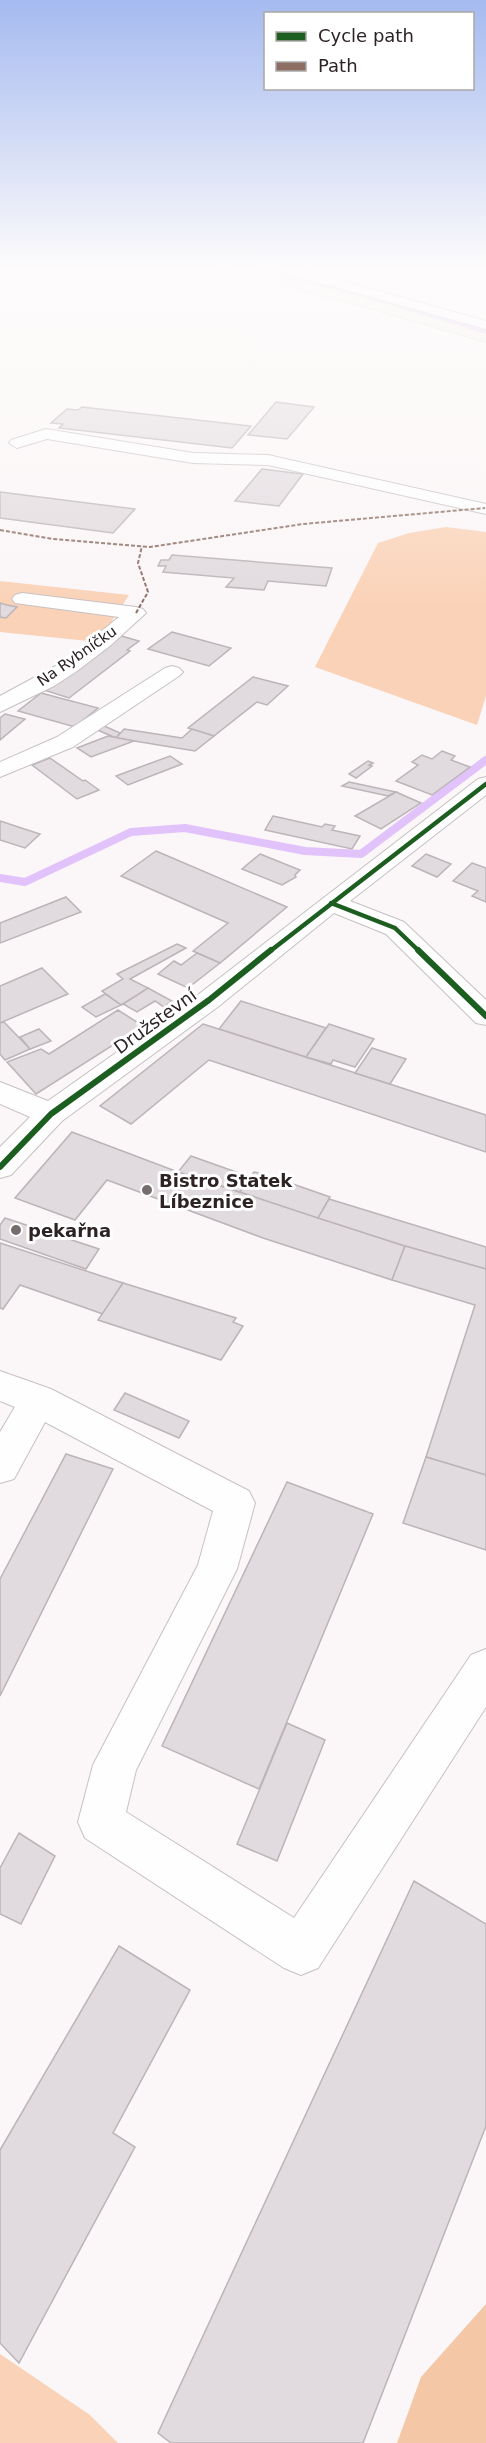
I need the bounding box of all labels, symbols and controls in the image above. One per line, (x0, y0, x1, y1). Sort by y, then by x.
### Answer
legend (264, 12, 474, 90)
text: Cycle path (318, 25, 414, 46)
text: Path (318, 55, 358, 76)
street label: Na Rybníčku (34, 622, 120, 690)
street label: Družstevní (110, 984, 201, 1058)
place label: Bistro Statek Líbeznice (159, 1170, 293, 1212)
marker: Bistro Statek Líbeznice (140, 1183, 154, 1197)
place label: pekařna (28, 1220, 111, 1241)
marker: pekařna (9, 1223, 23, 1237)

